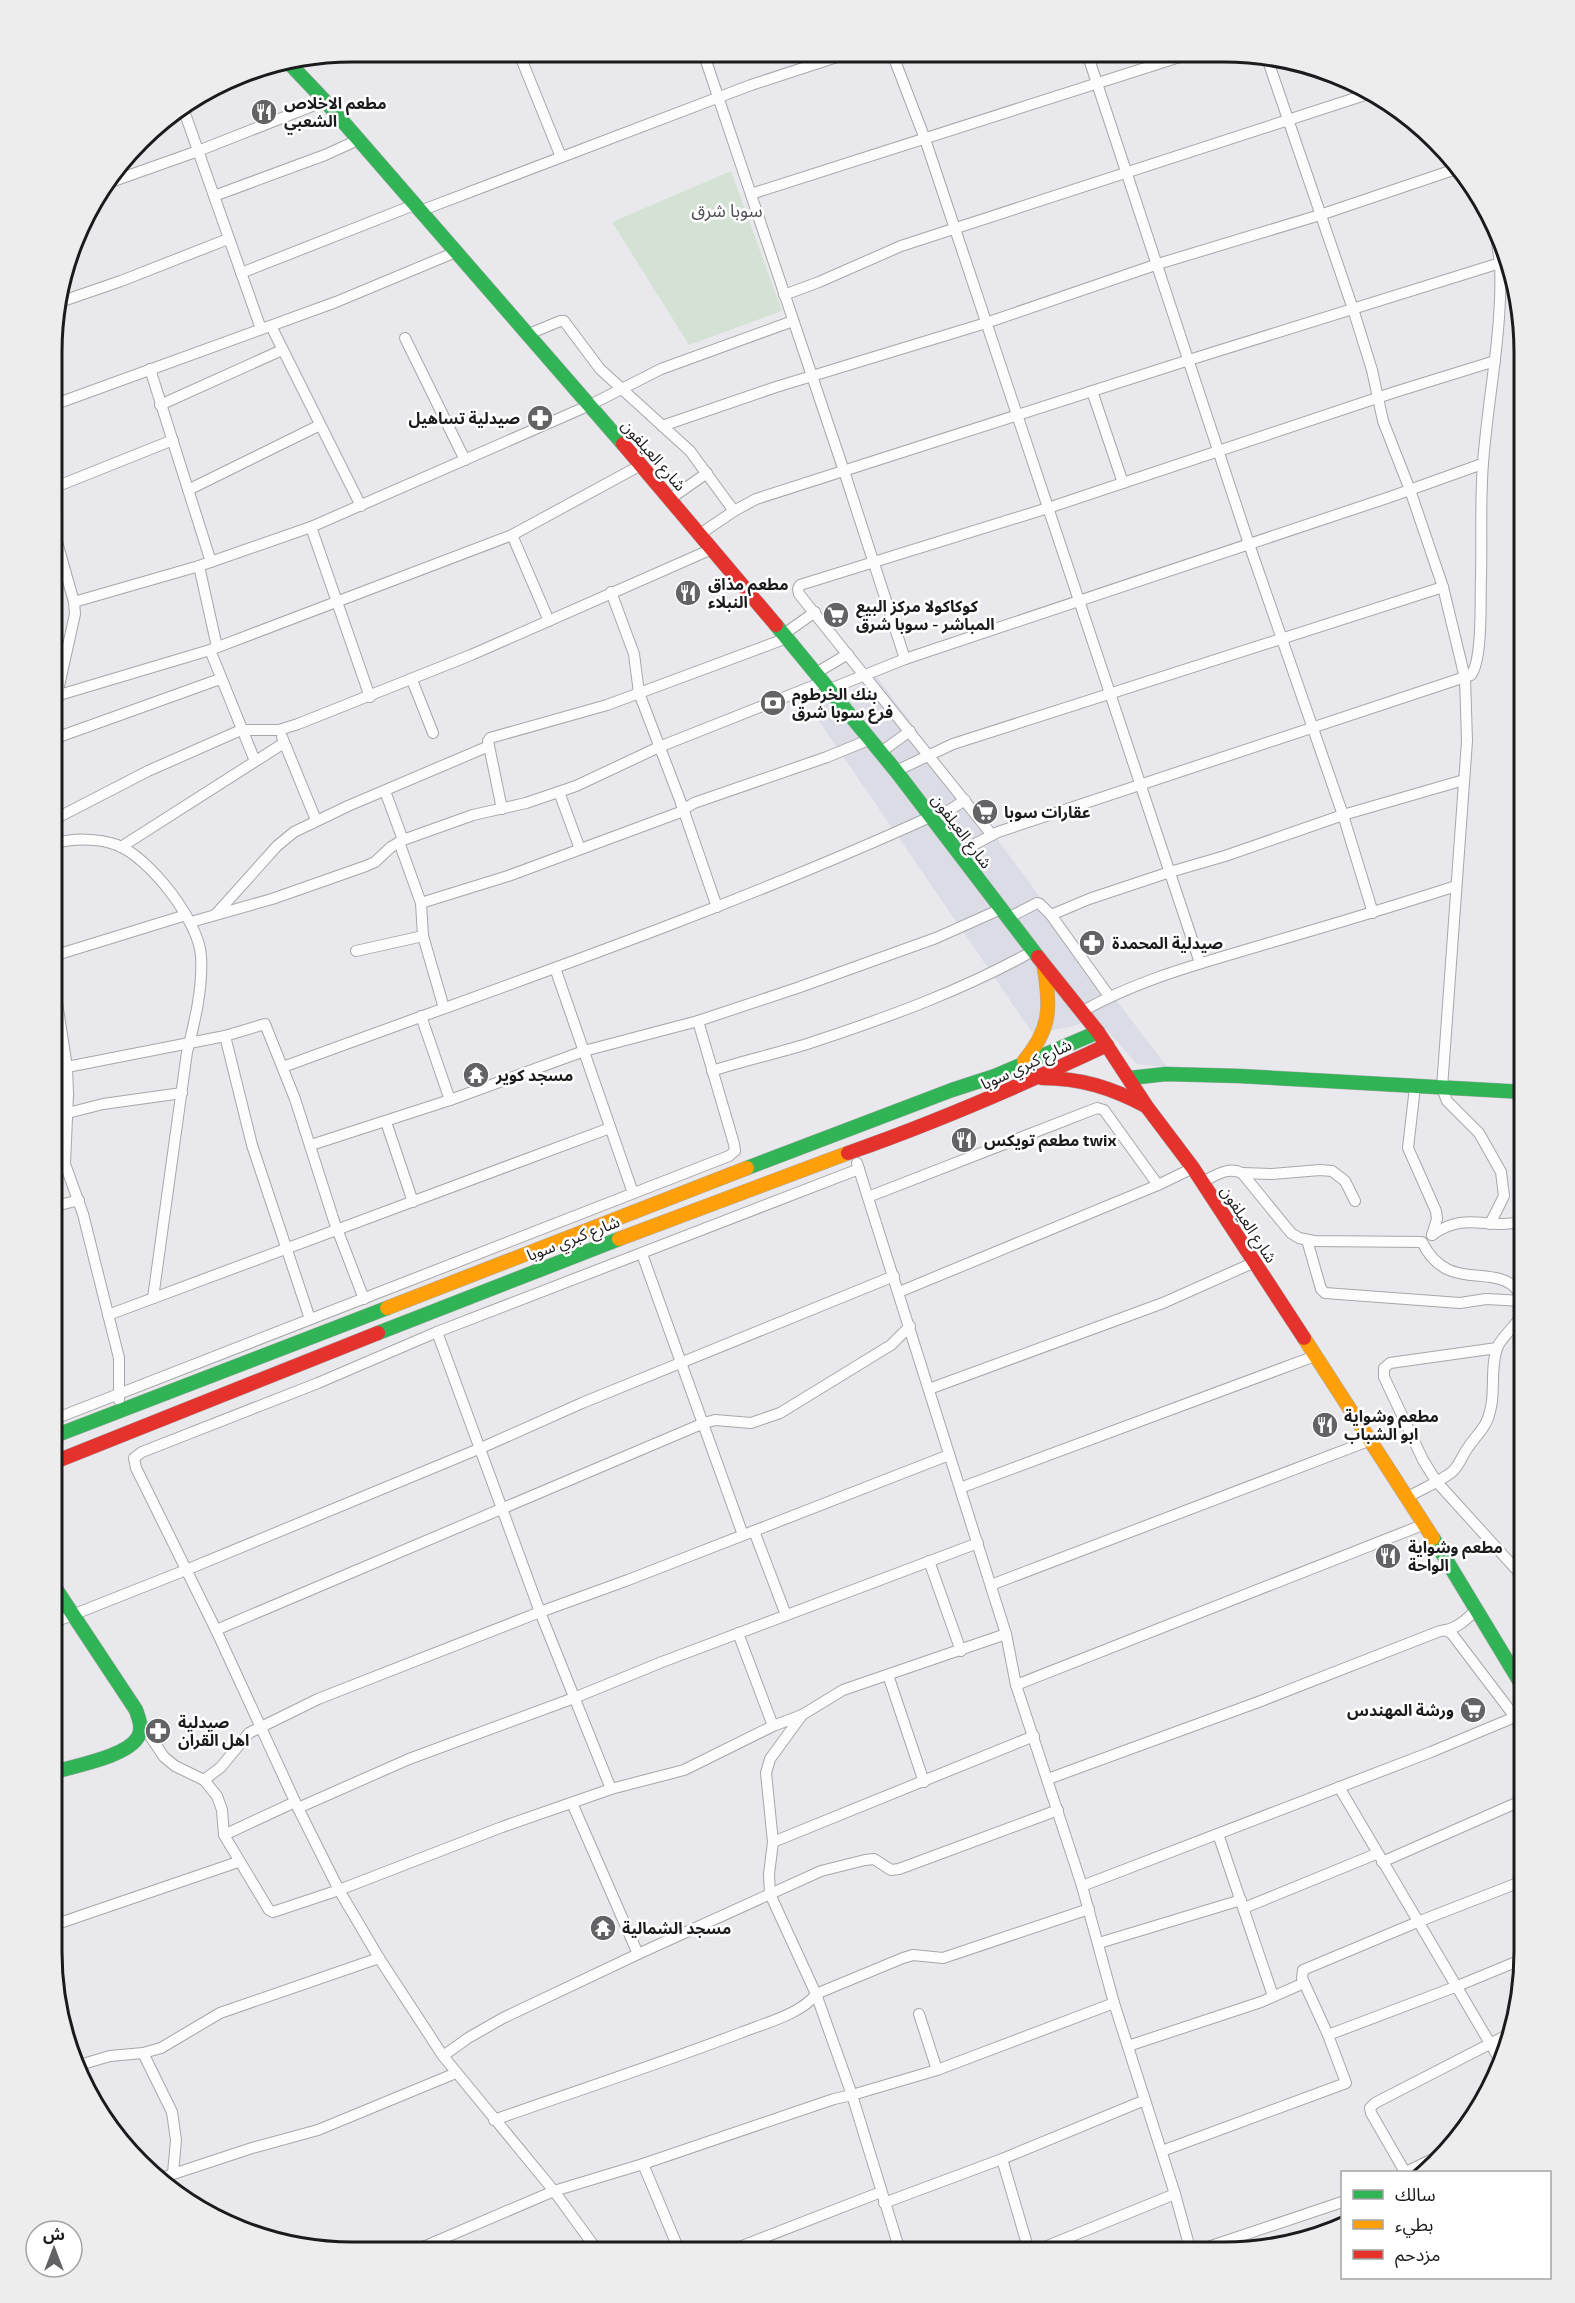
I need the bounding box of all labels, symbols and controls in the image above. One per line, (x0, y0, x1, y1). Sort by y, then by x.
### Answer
place label: مطعم الاخلاص الشعبي (284, 93, 387, 135)
restaurant icon: مطعم الاخلاص الشعبي (249, 97, 279, 127)
district label: سوبا شرق (691, 199, 763, 222)
pharmacy icon: صيدلية تساهيل (525, 403, 555, 433)
place label: صيدلية تساهيل (408, 408, 520, 428)
street label: شارع العيلفون (615, 415, 691, 497)
place label: مطعم مذاق النبلاء (708, 574, 789, 612)
restaurant icon: مطعم مذاق النبلاء (673, 578, 703, 608)
place label: كوكاكولا مركز البيع المباشر - سوبا شرق (856, 596, 995, 634)
supermarket icon: كوكاكولا مركز البيع المباشر - سوبا شرق (821, 600, 851, 630)
place label: بنك الخرطوم فرع سوبا شرق (792, 684, 893, 724)
bank icon: بنك الخرطوم فرع سوبا شرق (758, 688, 788, 718)
street label: شارع العيلفون (925, 790, 997, 874)
supermarket icon: عقارات سوبا (970, 797, 1000, 827)
place label: عقارات سوبا (1004, 802, 1091, 822)
pharmacy icon: صيدلية المحمدة (1077, 928, 1107, 958)
place label: صيدلية المحمدة (1112, 933, 1223, 953)
street label: شارع كبري سوبا (977, 1034, 1076, 1096)
temple icon: مسجد كوير (461, 1060, 491, 1090)
place label: مسجد كوير (495, 1065, 573, 1085)
restaurant icon: مطعم تويكس twix (949, 1125, 979, 1155)
place label: مطعم تويكس twix (984, 1130, 1117, 1153)
street label: شارع العيلفون (1214, 1182, 1281, 1268)
street label: شارع كبري سوبا (524, 1211, 623, 1268)
place label: مطعم وشواية ابو الشباب (1344, 1406, 1439, 1444)
restaurant icon: مطعم وشواية ابو الشباب (1310, 1410, 1340, 1440)
place label: مطعم وشواية الواحة (1408, 1537, 1503, 1575)
restaurant icon: مطعم وشواية الواحة (1373, 1541, 1403, 1571)
supermarket icon: ورشة المهندس (1458, 1695, 1488, 1725)
place label: ورشة المهندس (1347, 1700, 1454, 1720)
place label: صيدلية اهل القران (178, 1712, 249, 1750)
pharmacy icon: صيدلية اهل القران (143, 1716, 173, 1746)
temple icon: مسجد الشمالية (588, 1913, 618, 1943)
place label: مسجد الشمالية (622, 1918, 731, 1938)
legend (1341, 2171, 1551, 2279)
text: سالك (1395, 2183, 1436, 2205)
text: بطيء (1395, 2213, 1433, 2238)
north arrow (24, 2219, 84, 2279)
text: ش (43, 2224, 65, 2244)
text: مزدحم (1395, 2243, 1440, 2268)

